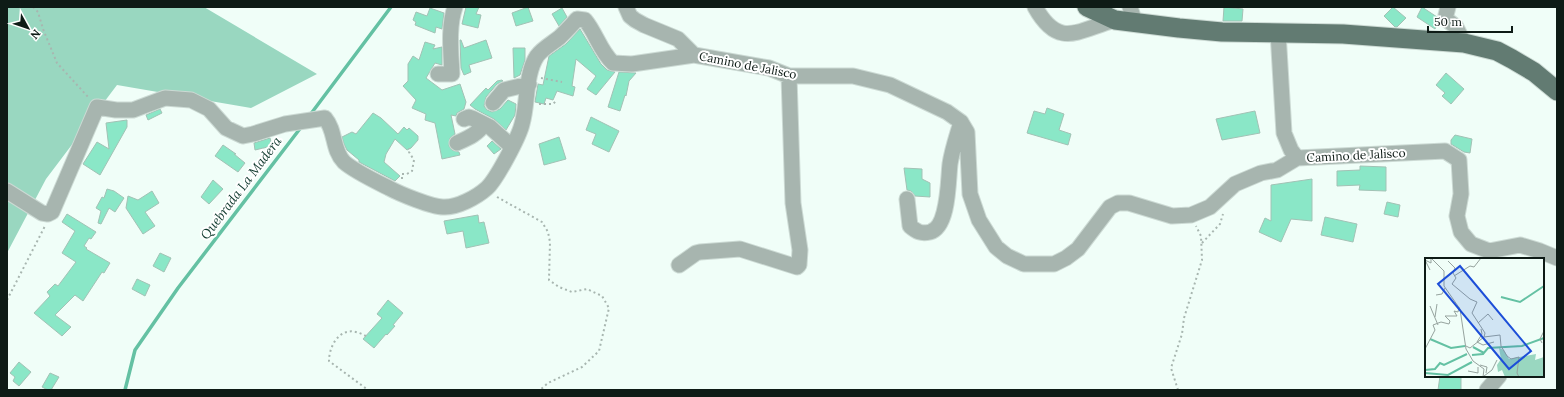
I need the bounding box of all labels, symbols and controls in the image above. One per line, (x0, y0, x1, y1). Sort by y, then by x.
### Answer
north arrow (8, 8, 48, 48)
scale bar (1428, 8, 1512, 34)
text: 50 m (1434, 14, 1462, 29)
text: N (27, 27, 44, 43)
street label: Camino de Jalisco (698, 48, 798, 82)
water label: Quebrada La Madera (197, 132, 286, 243)
street label: Camino de Jalisco (1306, 145, 1406, 165)
inset map (1425, 258, 1544, 377)

